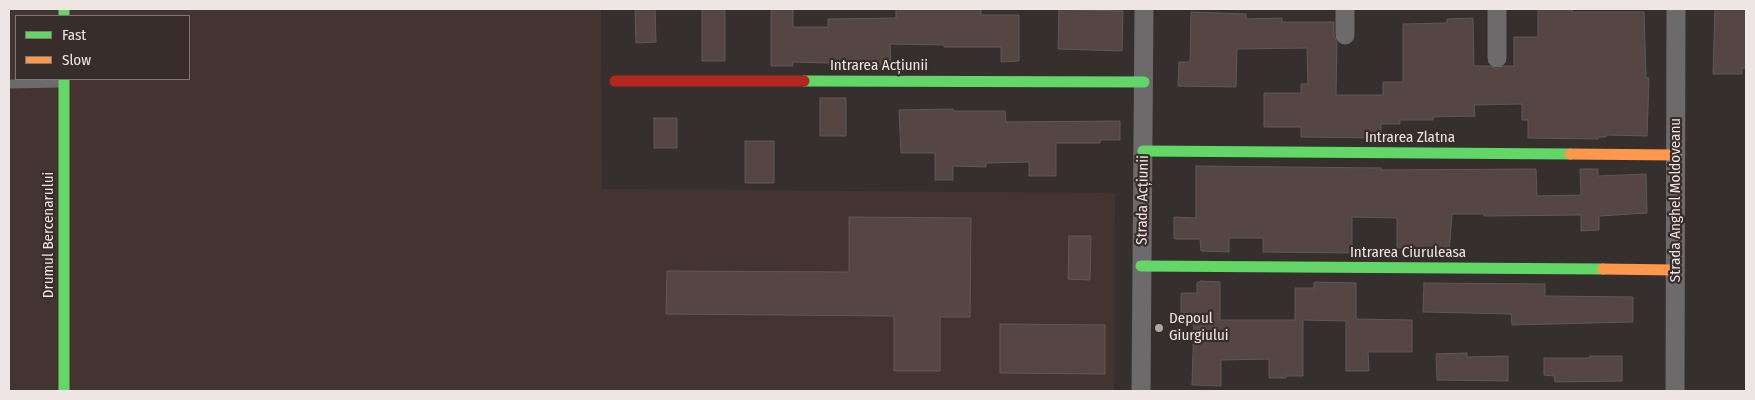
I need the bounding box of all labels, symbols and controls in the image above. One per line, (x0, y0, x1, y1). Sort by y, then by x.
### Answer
legend (15, 15, 190, 80)
text: Fast (62, 26, 86, 44)
text: Slow (62, 51, 91, 69)
street label: Intrarea Acțiunii (830, 57, 928, 75)
street label: Strada Anghel Moldoveanu (1667, 118, 1685, 282)
street label: Intrarea Zlatna (1365, 129, 1455, 147)
street label: Strada Acțiunii (1133, 155, 1153, 245)
street label: Drumul Bercenarului (40, 172, 58, 298)
street label: Intrarea Ciuruleasa (1350, 244, 1466, 262)
place label: Depoul Giurgiului (1169, 310, 1229, 345)
marker: Depoul Giurgiului (1153, 322, 1165, 334)

